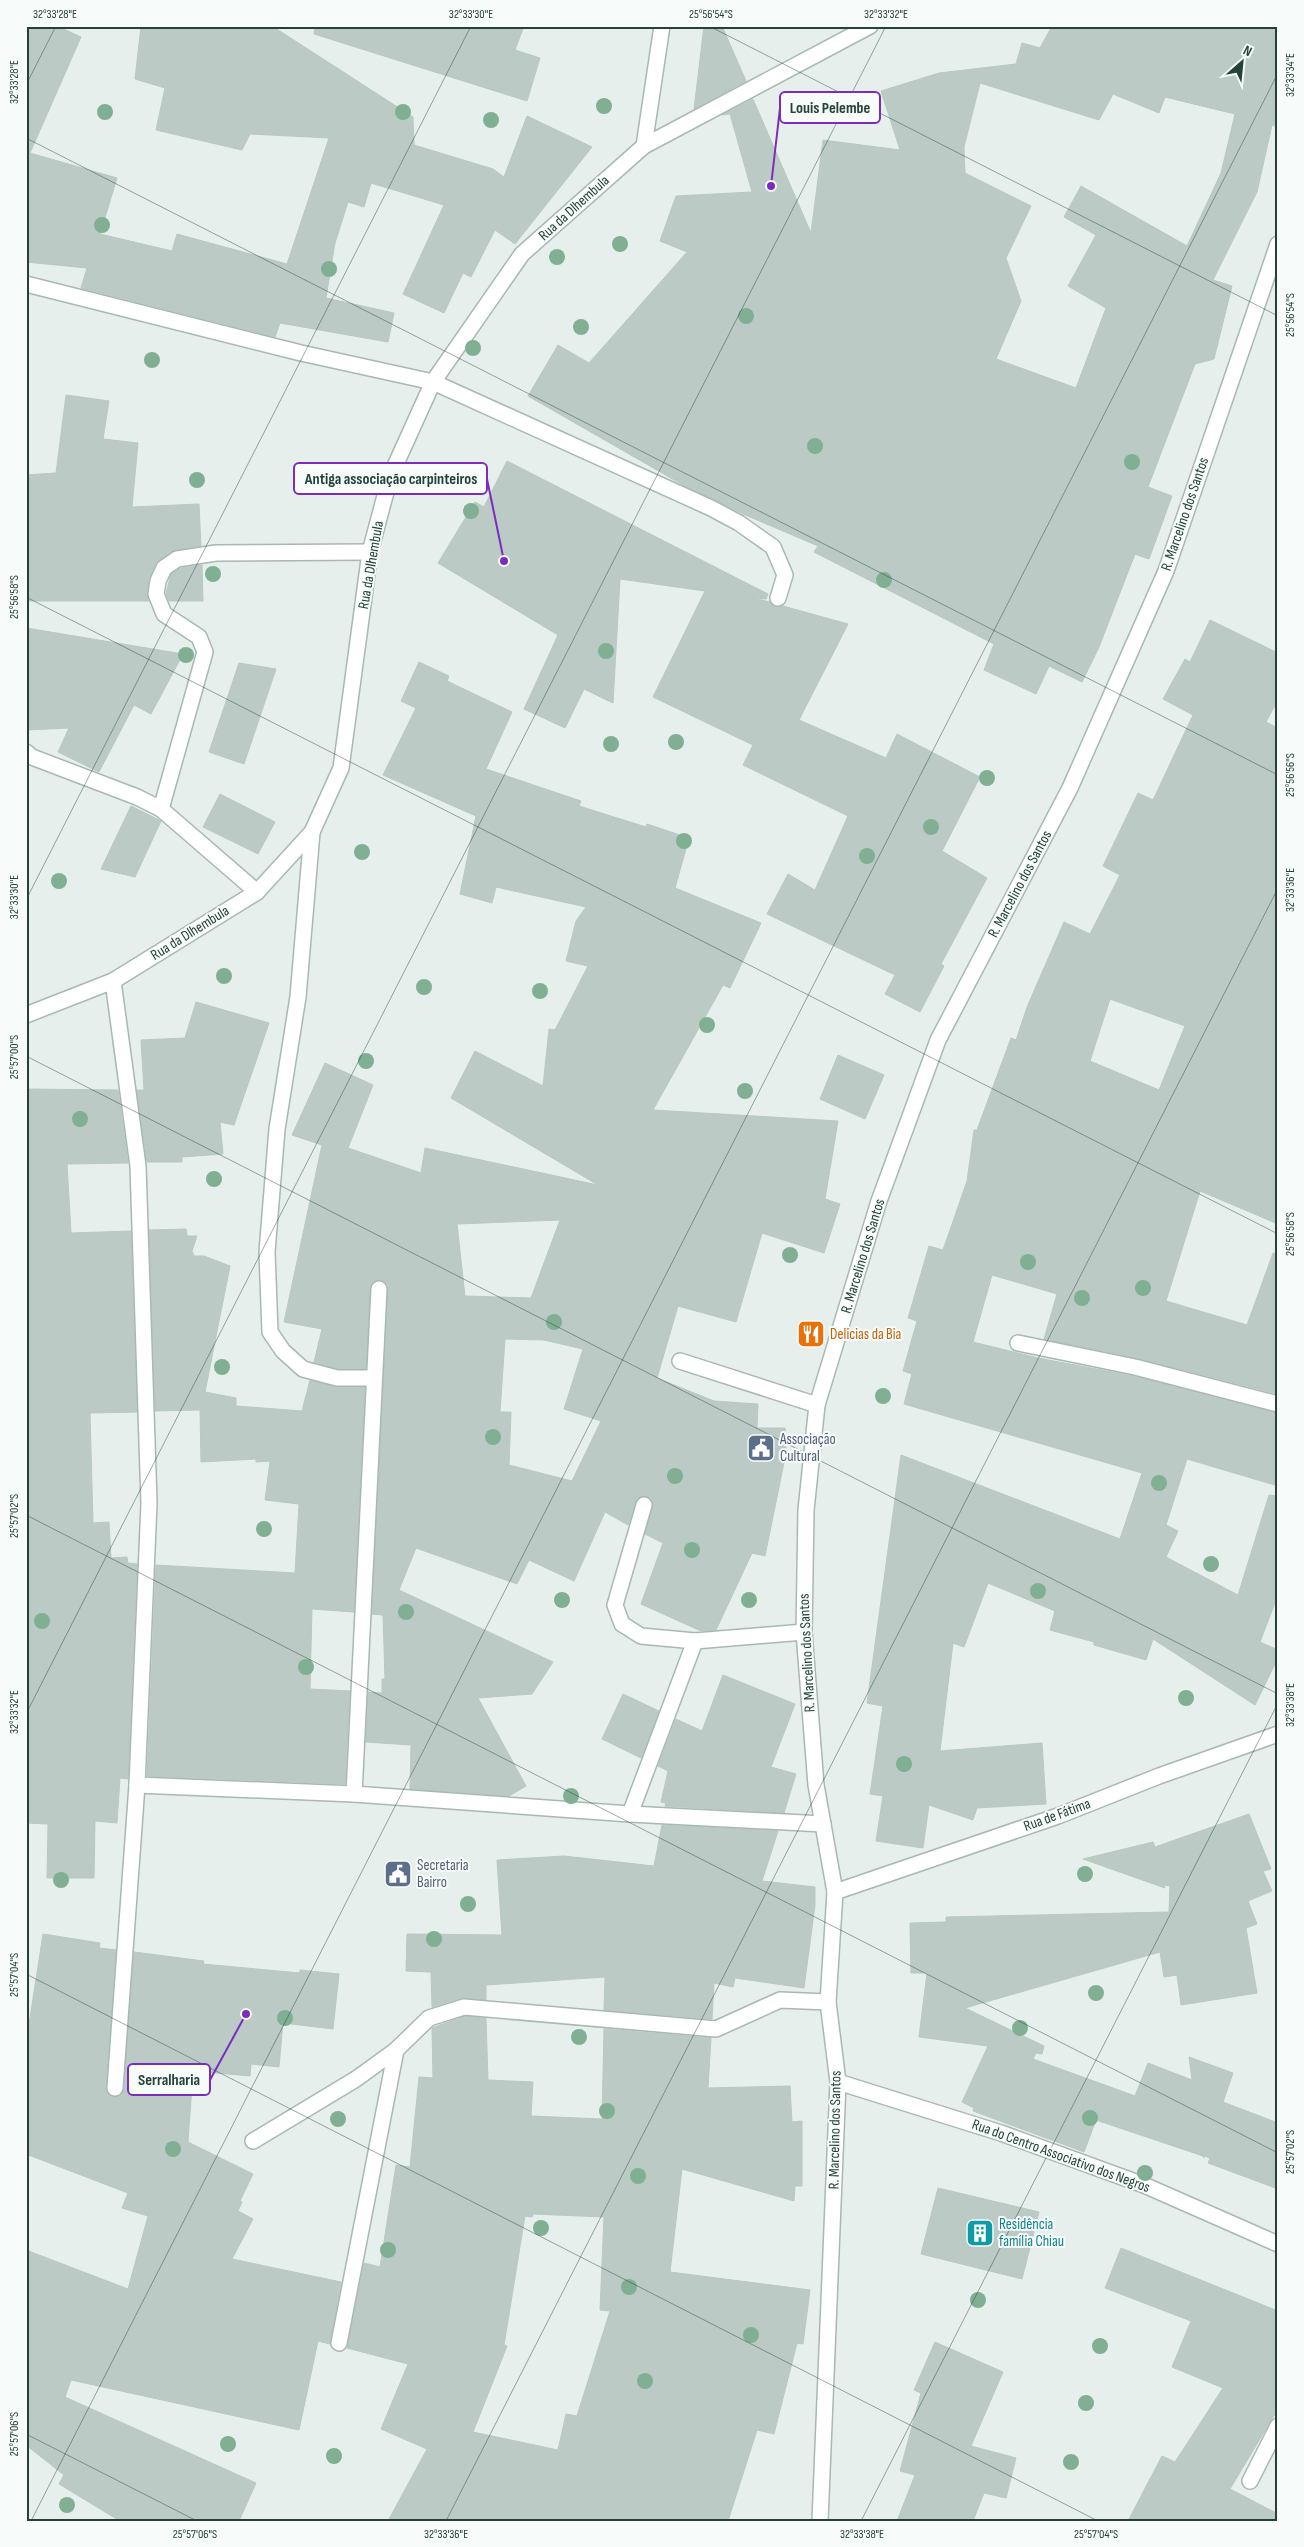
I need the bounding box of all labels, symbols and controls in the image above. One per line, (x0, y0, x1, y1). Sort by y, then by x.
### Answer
text: 32°33'28"E (33, 7, 77, 22)
text: 32°33'30"E (449, 7, 493, 22)
text: 25°56'54"S (689, 7, 733, 22)
text: 32°33'32"E (864, 7, 908, 22)
north arrow (1216, 38, 1266, 88)
text: N (1240, 42, 1255, 60)
text: 32°33'34"E (1283, 53, 1298, 97)
text: 32°33'28"E (7, 60, 22, 104)
callout: Louis Pelembe (780, 92, 880, 123)
text: Louis Pelembe (790, 99, 870, 118)
street label: Rua da Dlhembula (535, 171, 614, 245)
text: 25°56'54"S (1283, 293, 1298, 337)
street label: R. Marcelino dos Santos (1157, 455, 1213, 573)
callout: Antiga associação carpinteiros (294, 463, 487, 494)
text: Antiga associação carpinteiros (304, 470, 477, 489)
street label: Rua da Dlhembula (354, 519, 388, 611)
text: 25°56'58"S (7, 575, 22, 619)
text: 25°56'56"S (1283, 753, 1298, 797)
street label: R. Marcelino dos Santos (984, 827, 1056, 941)
text: 32°33'36"E (1283, 868, 1298, 912)
text: 32°33'30"E (7, 875, 22, 919)
street label: Rua da Dlhembula (147, 901, 233, 965)
text: 25°57'00"S (7, 1035, 22, 1079)
street label: R. Marcelino dos Santos (837, 1196, 889, 1316)
text: 25°56'58"S (1283, 1212, 1298, 1256)
restaurant icon: Delicias da Bia (796, 1319, 826, 1349)
place label: Delicias da Bia (830, 1325, 902, 1344)
place label: Associação Cultural (779, 1430, 836, 1466)
public building icon: Associação Cultural (746, 1433, 776, 1463)
text: 25°57'02"S (7, 1494, 22, 1538)
street label: R. Marcelino dos Santos (794, 1593, 820, 1713)
text: 32°33'38"E (1283, 1683, 1298, 1727)
text: 32°33'32"E (7, 1690, 22, 1734)
street label: Rua de Fátima (1021, 1794, 1093, 1836)
place label: Secretaria Bairro (417, 1856, 469, 1892)
public building icon: Secretaria Bairro (383, 1859, 413, 1889)
text: 25°57'04"S (7, 1953, 22, 1997)
callout: Serralharia (128, 2064, 210, 2095)
street label: R. Marcelino dos Santos (824, 2070, 846, 2190)
text: Serralharia (138, 2071, 200, 2090)
street label: Rua do Centro Associativo dos Negros (969, 2115, 1153, 2197)
text: 25°57'02"S (1283, 2130, 1298, 2174)
place label: Residência família Chiau (999, 2215, 1064, 2251)
building icon: Residência família Chiau (965, 2218, 995, 2248)
text: 25°57'06"S (7, 2412, 22, 2456)
text: 25°57'06"S (173, 2527, 217, 2542)
text: 32°33'36"E (424, 2527, 468, 2542)
text: 32°33'38"E (840, 2527, 884, 2542)
text: 25°57'04"S (1074, 2527, 1118, 2542)

